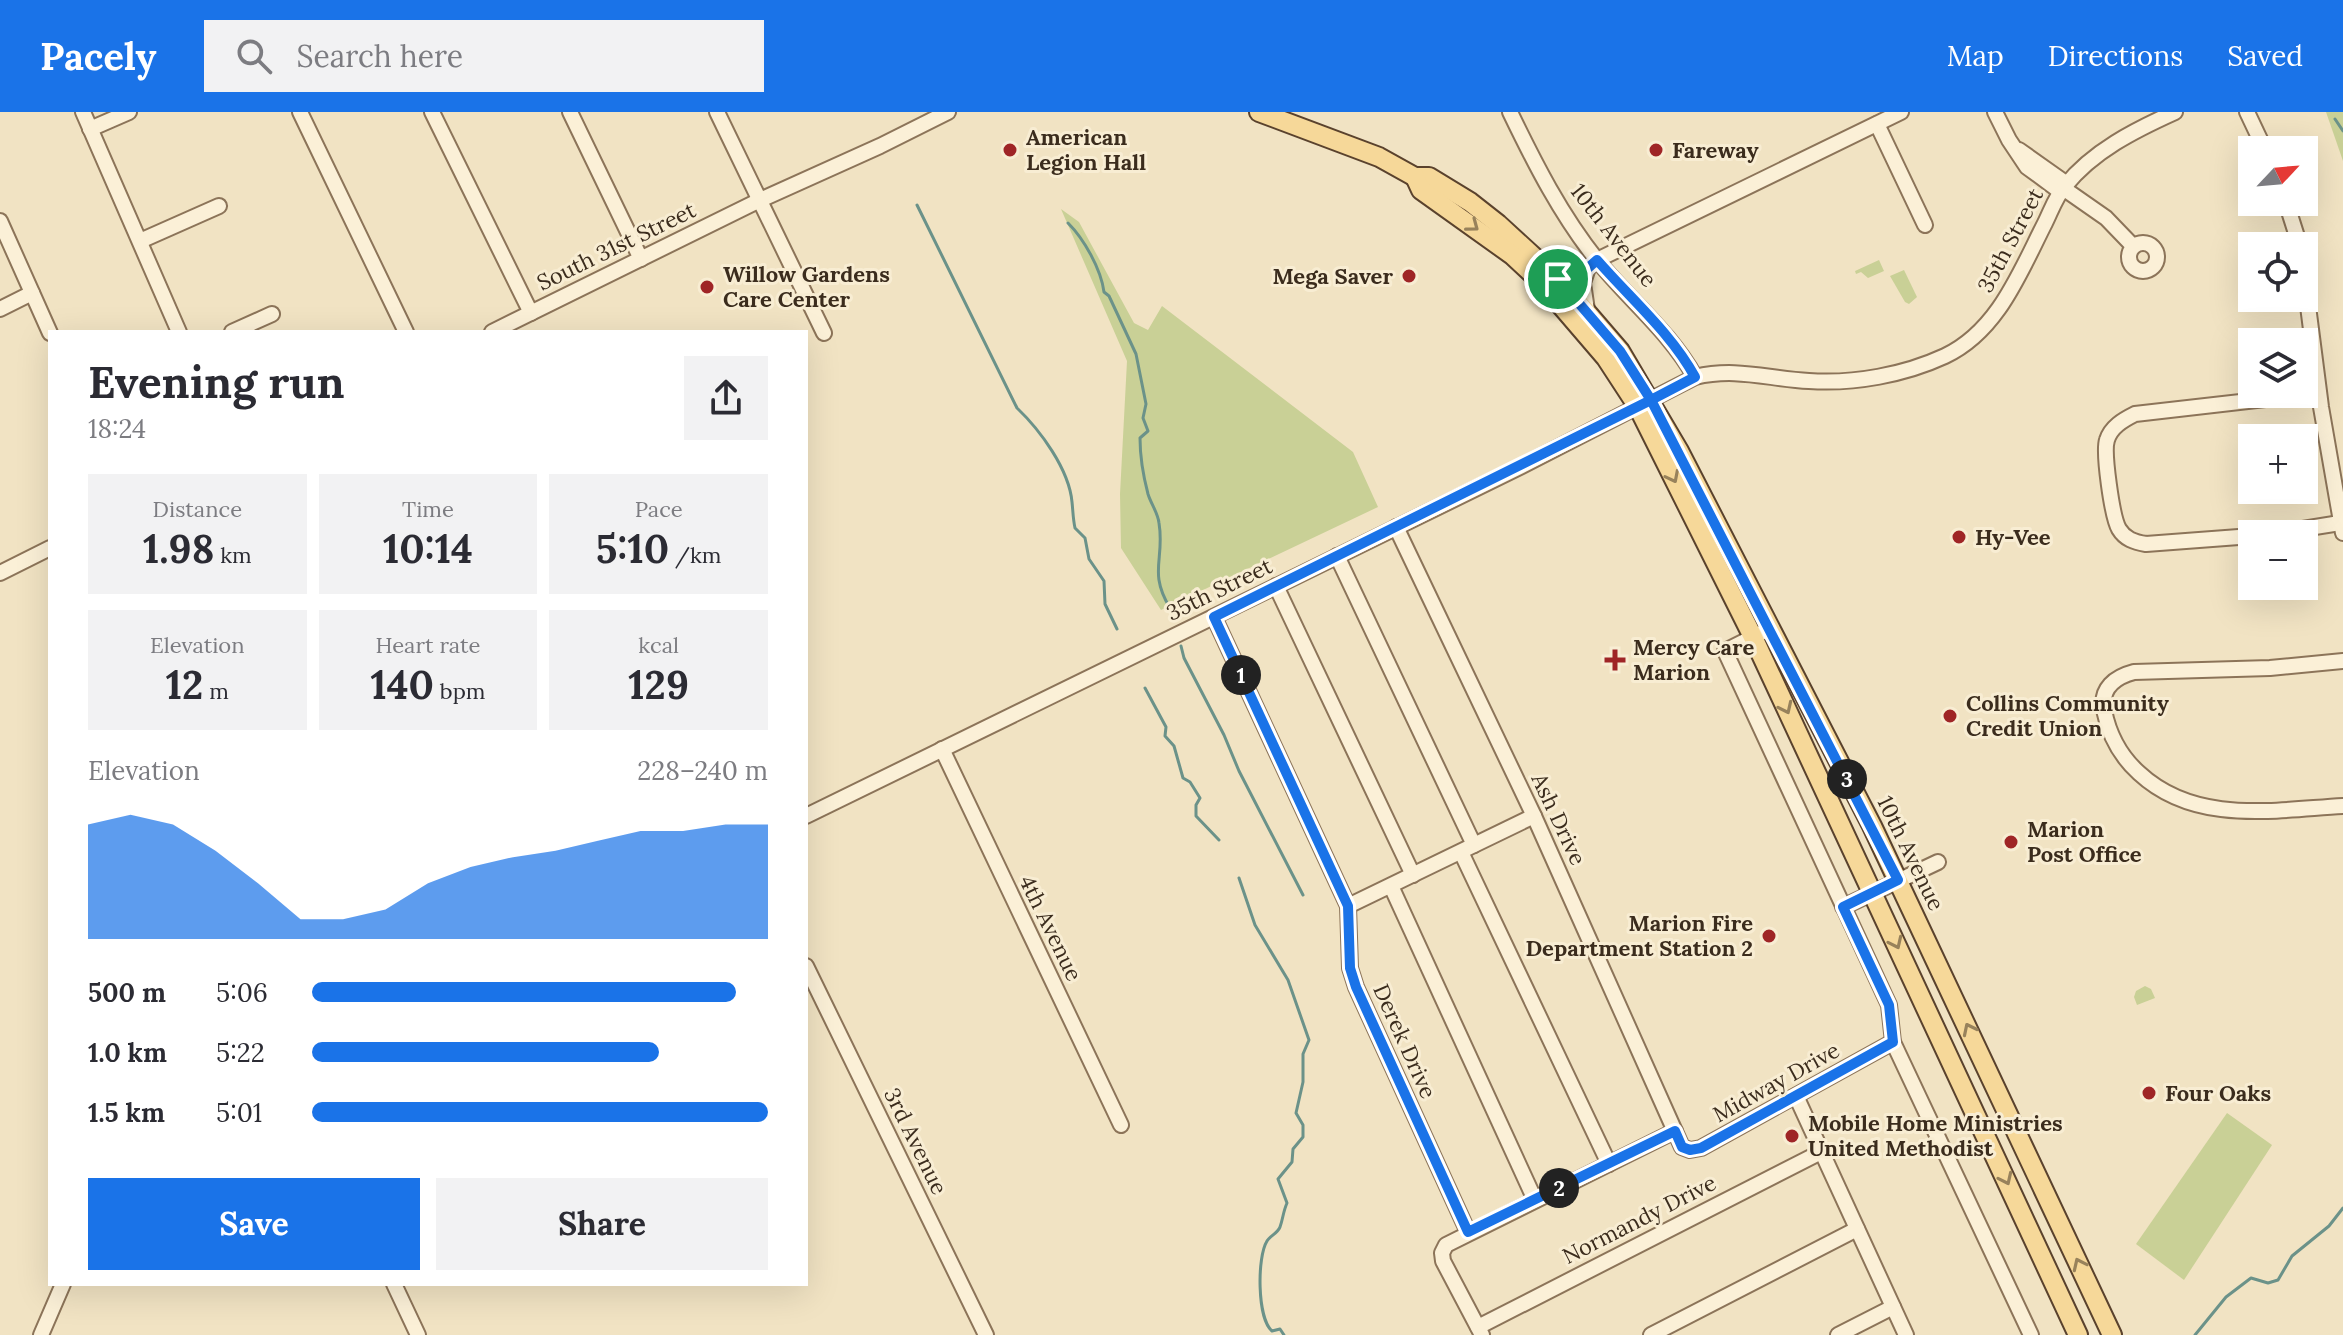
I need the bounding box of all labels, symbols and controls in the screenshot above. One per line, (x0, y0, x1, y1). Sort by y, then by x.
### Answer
search box (204, 20, 764, 92)
text: Pacely (40, 32, 156, 80)
icon: search (232, 34, 276, 78)
text: Search here (296, 37, 463, 75)
text: Map (1947, 38, 2004, 74)
text: Directions (2048, 38, 2183, 74)
text: Saved (2227, 38, 2303, 74)
place label: American Legion Hall (1026, 123, 1146, 176)
place label: Fareway (1672, 136, 1759, 164)
north arrow (2238, 136, 2318, 216)
map controls (2238, 136, 2318, 600)
marker: American Legion Hall (1001, 141, 1019, 159)
marker: Fareway (1647, 141, 1665, 159)
street label: 10th Avenue (1565, 178, 1663, 292)
street label: 35th Street (1971, 183, 2049, 297)
street label: South 31st Street (532, 195, 700, 297)
one-way arrow (1464, 217, 1479, 231)
button: locate (2238, 232, 2318, 312)
pin (1524, 245, 1592, 313)
icon: arrive (1536, 257, 1580, 301)
place label: Willow Gardens Care Center (723, 260, 890, 313)
place label: Mega Saver (1272, 262, 1393, 290)
marker: Mega Saver (1400, 267, 1418, 285)
marker: Willow Gardens Care Center (698, 278, 716, 296)
button: layers (2238, 328, 2318, 408)
text: Evening run (88, 354, 345, 410)
button: share (684, 356, 768, 440)
text: 18:24 (88, 412, 146, 445)
button: + (2238, 424, 2318, 504)
one-way arrow (1664, 469, 1679, 484)
text: Distance (153, 495, 242, 523)
text: Time (402, 495, 454, 523)
text: Pace (635, 495, 683, 523)
button: − (2238, 520, 2318, 600)
text: 1.98 (143, 523, 214, 574)
text: 10:14 (383, 523, 473, 574)
text: 5:10 (596, 523, 669, 574)
place label: Hy-Vee (1975, 523, 2051, 551)
marker: Hy-Vee (1950, 528, 1968, 546)
text: km (214, 541, 252, 569)
text: /km (669, 541, 722, 569)
street label: 35th Street (1162, 551, 1277, 627)
text: Elevation (150, 631, 245, 659)
text: Heart rate (376, 631, 480, 659)
text: kcal (638, 631, 679, 659)
place label: Mercy Care Marion (1633, 633, 1754, 686)
marker: Mercy Care Marion (1604, 649, 1626, 671)
pin: 1 (1221, 655, 1261, 695)
text: 12 (166, 659, 203, 710)
text: 140 (371, 659, 434, 710)
text: 129 (628, 659, 689, 710)
text: 1 (1237, 661, 1245, 689)
text: m (203, 677, 229, 705)
text: bpm (434, 677, 485, 705)
place label: Collins Community Credit Union (1966, 689, 2170, 742)
one-way arrow (1776, 700, 1792, 714)
marker: Collins Community Credit Union (1941, 707, 1959, 725)
text: Elevation (88, 754, 200, 787)
text: 228–240 m (637, 754, 768, 787)
pin: 3 (1827, 759, 1867, 799)
text: 3 (1841, 765, 1853, 793)
street label: Ash Drive (1525, 768, 1592, 869)
street label: 10th Avenue (1871, 791, 1951, 915)
place label: Marion Post Office (2027, 815, 2142, 868)
marker: Marion Post Office (2002, 833, 2020, 851)
street label: 4th Avenue (1013, 871, 1089, 985)
place label: Marion Fire Department Station 2 (1525, 909, 1753, 962)
marker: Marion Fire Department Station 2 (1760, 927, 1778, 945)
one-way arrow (1886, 935, 1902, 950)
text: 500 m (88, 976, 166, 1009)
text: 5:06 (216, 976, 268, 1009)
street label: Derek Drive (1367, 979, 1443, 1103)
one-way arrow (1963, 1022, 1979, 1037)
text: 1.0 km (88, 1036, 167, 1069)
text: 5:22 (216, 1036, 265, 1069)
street label: Midway Drive (1708, 1036, 1844, 1128)
place label: Four Oaks (2165, 1079, 2271, 1107)
street label: 3rd Avenue (878, 1083, 954, 1199)
marker: Four Oaks (2140, 1084, 2158, 1102)
text: 1.5 km (88, 1096, 165, 1129)
text: 5:01 (216, 1096, 262, 1129)
place label: Mobile Home Ministries United Methodist (1808, 1109, 2063, 1162)
marker: Mobile Home Ministries United Methodist (1783, 1127, 1801, 1145)
pin: 2 (1539, 1168, 1579, 1208)
street label: Normandy Drive (1557, 1168, 1721, 1270)
one-way arrow (1996, 1171, 2012, 1186)
text: 2 (1553, 1174, 1565, 1202)
button: Save (88, 1178, 420, 1270)
button: Share (436, 1178, 768, 1270)
one-way arrow (2073, 1258, 2089, 1273)

